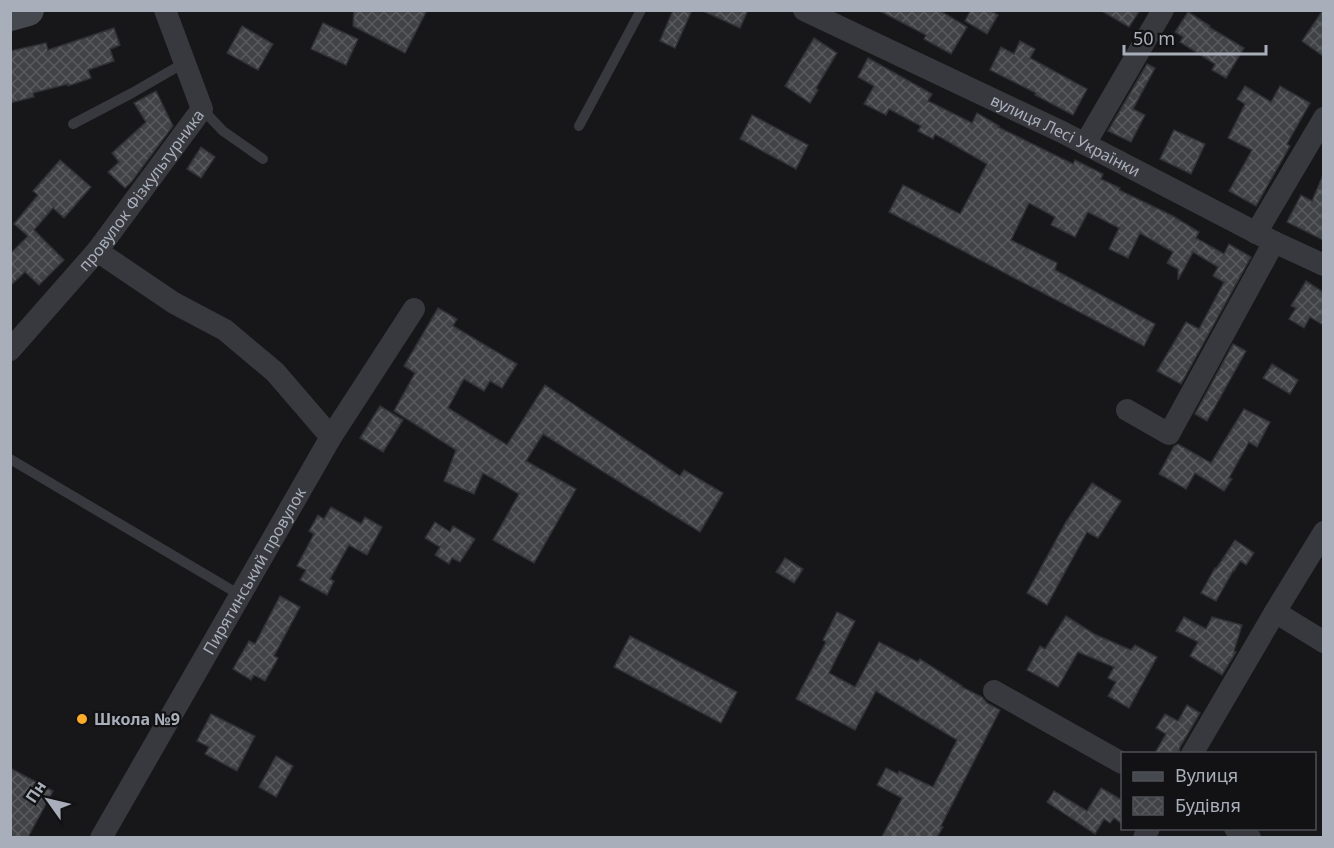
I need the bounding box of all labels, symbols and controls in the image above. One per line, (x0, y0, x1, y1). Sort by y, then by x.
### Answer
scale bar (1124, 18, 1266, 56)
text: 50 m (1133, 26, 1175, 50)
street label: вулиця Лесі Українки (987, 89, 1144, 182)
street label: провулок Фізкультурника (73, 105, 209, 276)
street label: Пирятинський провулок (198, 483, 311, 658)
place label: Школа №9 (94, 708, 180, 730)
marker: Школа №9 (75, 712, 89, 726)
legend (1121, 752, 1316, 830)
text: Вулиця (1175, 763, 1238, 787)
north arrow (18, 770, 78, 830)
text: Пн (20, 776, 51, 807)
text: Будівля (1175, 793, 1241, 817)

